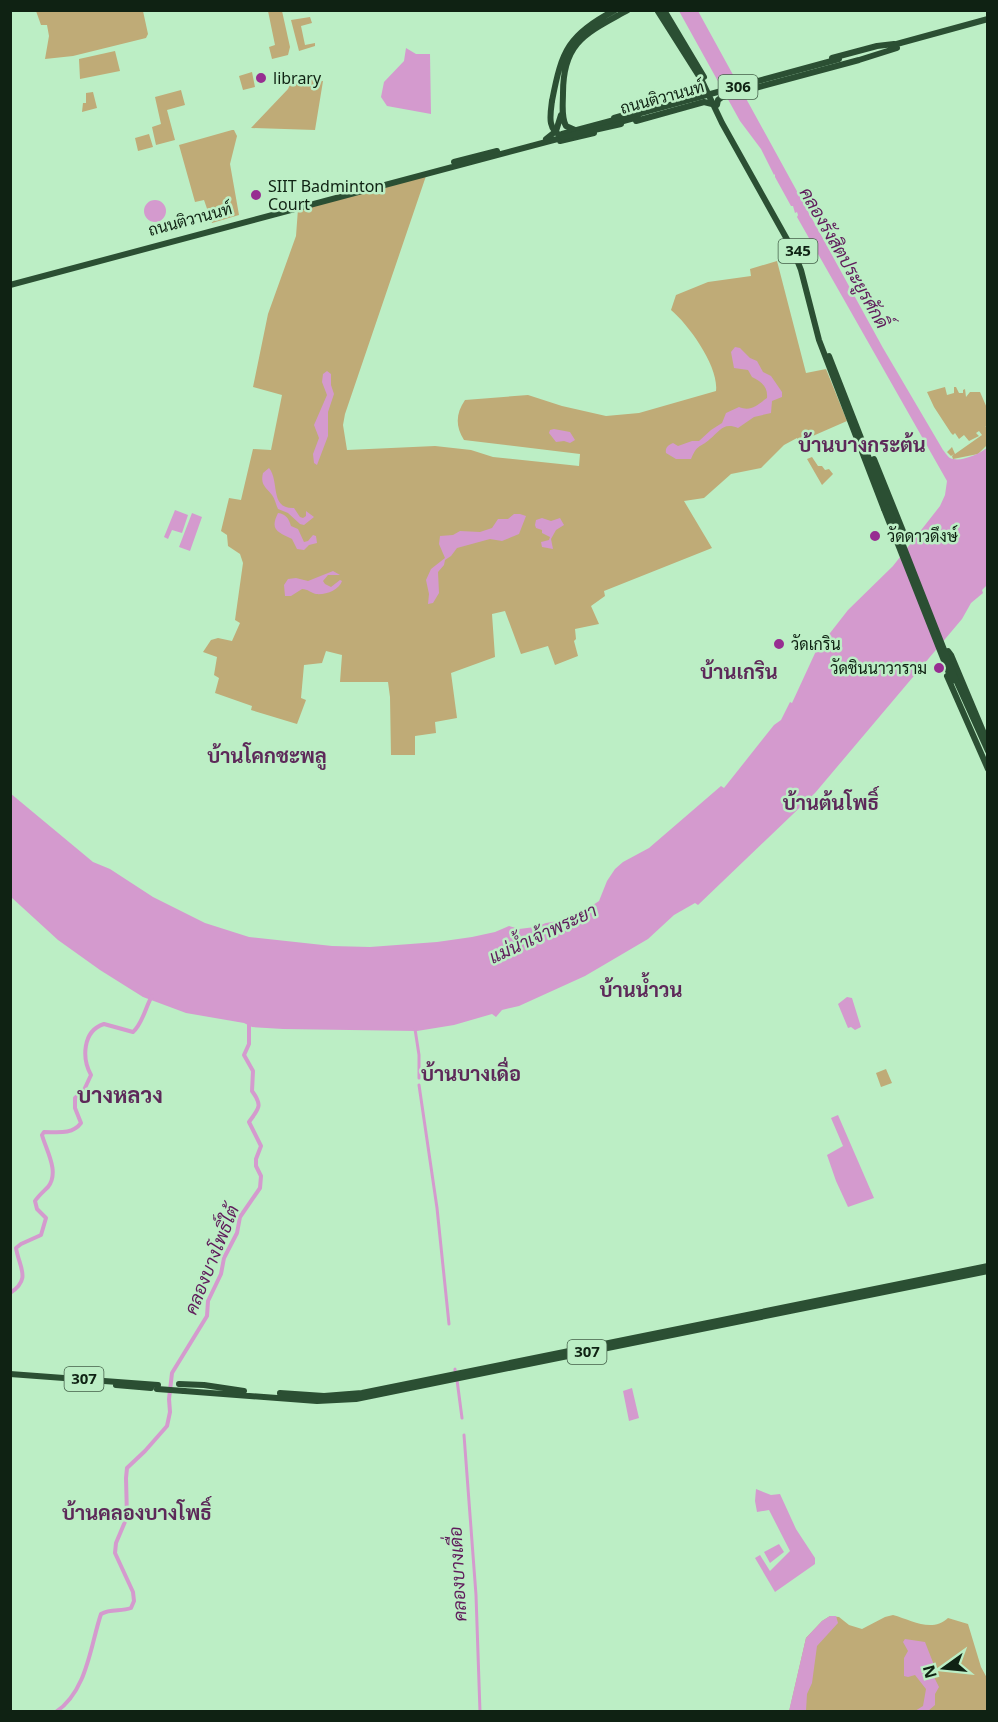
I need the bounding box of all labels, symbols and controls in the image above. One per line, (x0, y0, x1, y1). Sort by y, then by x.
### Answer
place label: library (273, 67, 322, 89)
marker: library (254, 71, 268, 85)
street label: ถนนติวานนท์ (617, 74, 707, 119)
road number: 306 (718, 75, 758, 99)
place label: SIIT Badminton Court (268, 175, 384, 215)
water label: คลองรังสิตประยูรศักดิ์ (793, 181, 900, 337)
marker: SIIT Badminton Court (249, 188, 263, 202)
street label: ถนนติวานนท์ (145, 196, 235, 241)
road number: 345 (778, 239, 818, 263)
district label: บ้านบางกระต้น (798, 431, 926, 458)
place label: วัดดาวดึงษ์ (887, 524, 958, 547)
marker: วัดดาวดึงษ์ (868, 529, 882, 543)
place label: วัดเกริน (791, 633, 841, 655)
marker: วัดเกริน (772, 637, 786, 651)
place label: วัดชินนาวาราม (830, 657, 927, 679)
district label: บ้านเกริน (700, 658, 778, 685)
marker: วัดชินนาวาราม (932, 661, 946, 675)
district label: บ้านโคกชะพลู (207, 742, 327, 770)
district label: บ้านต้นโพธิ์ (783, 786, 879, 816)
water label: แม่น้ำเจ้าพระยา (484, 895, 601, 969)
district label: บ้านน้ำวน (599, 972, 683, 1003)
district label: บ้านบางเดื่อ (421, 1057, 521, 1087)
district label: บางหลวง (77, 1079, 163, 1109)
water label: คลองบางโพธิ์ใต้ (175, 1198, 245, 1318)
road number: 307 (568, 1340, 606, 1364)
road number: 307 (64, 1367, 104, 1391)
district label: บ้านคลองบางโพธิ์ (62, 1496, 212, 1526)
water label: คลองบางเดื่อ (440, 1526, 471, 1622)
north arrow (914, 1638, 974, 1698)
text: N (917, 1663, 942, 1681)

